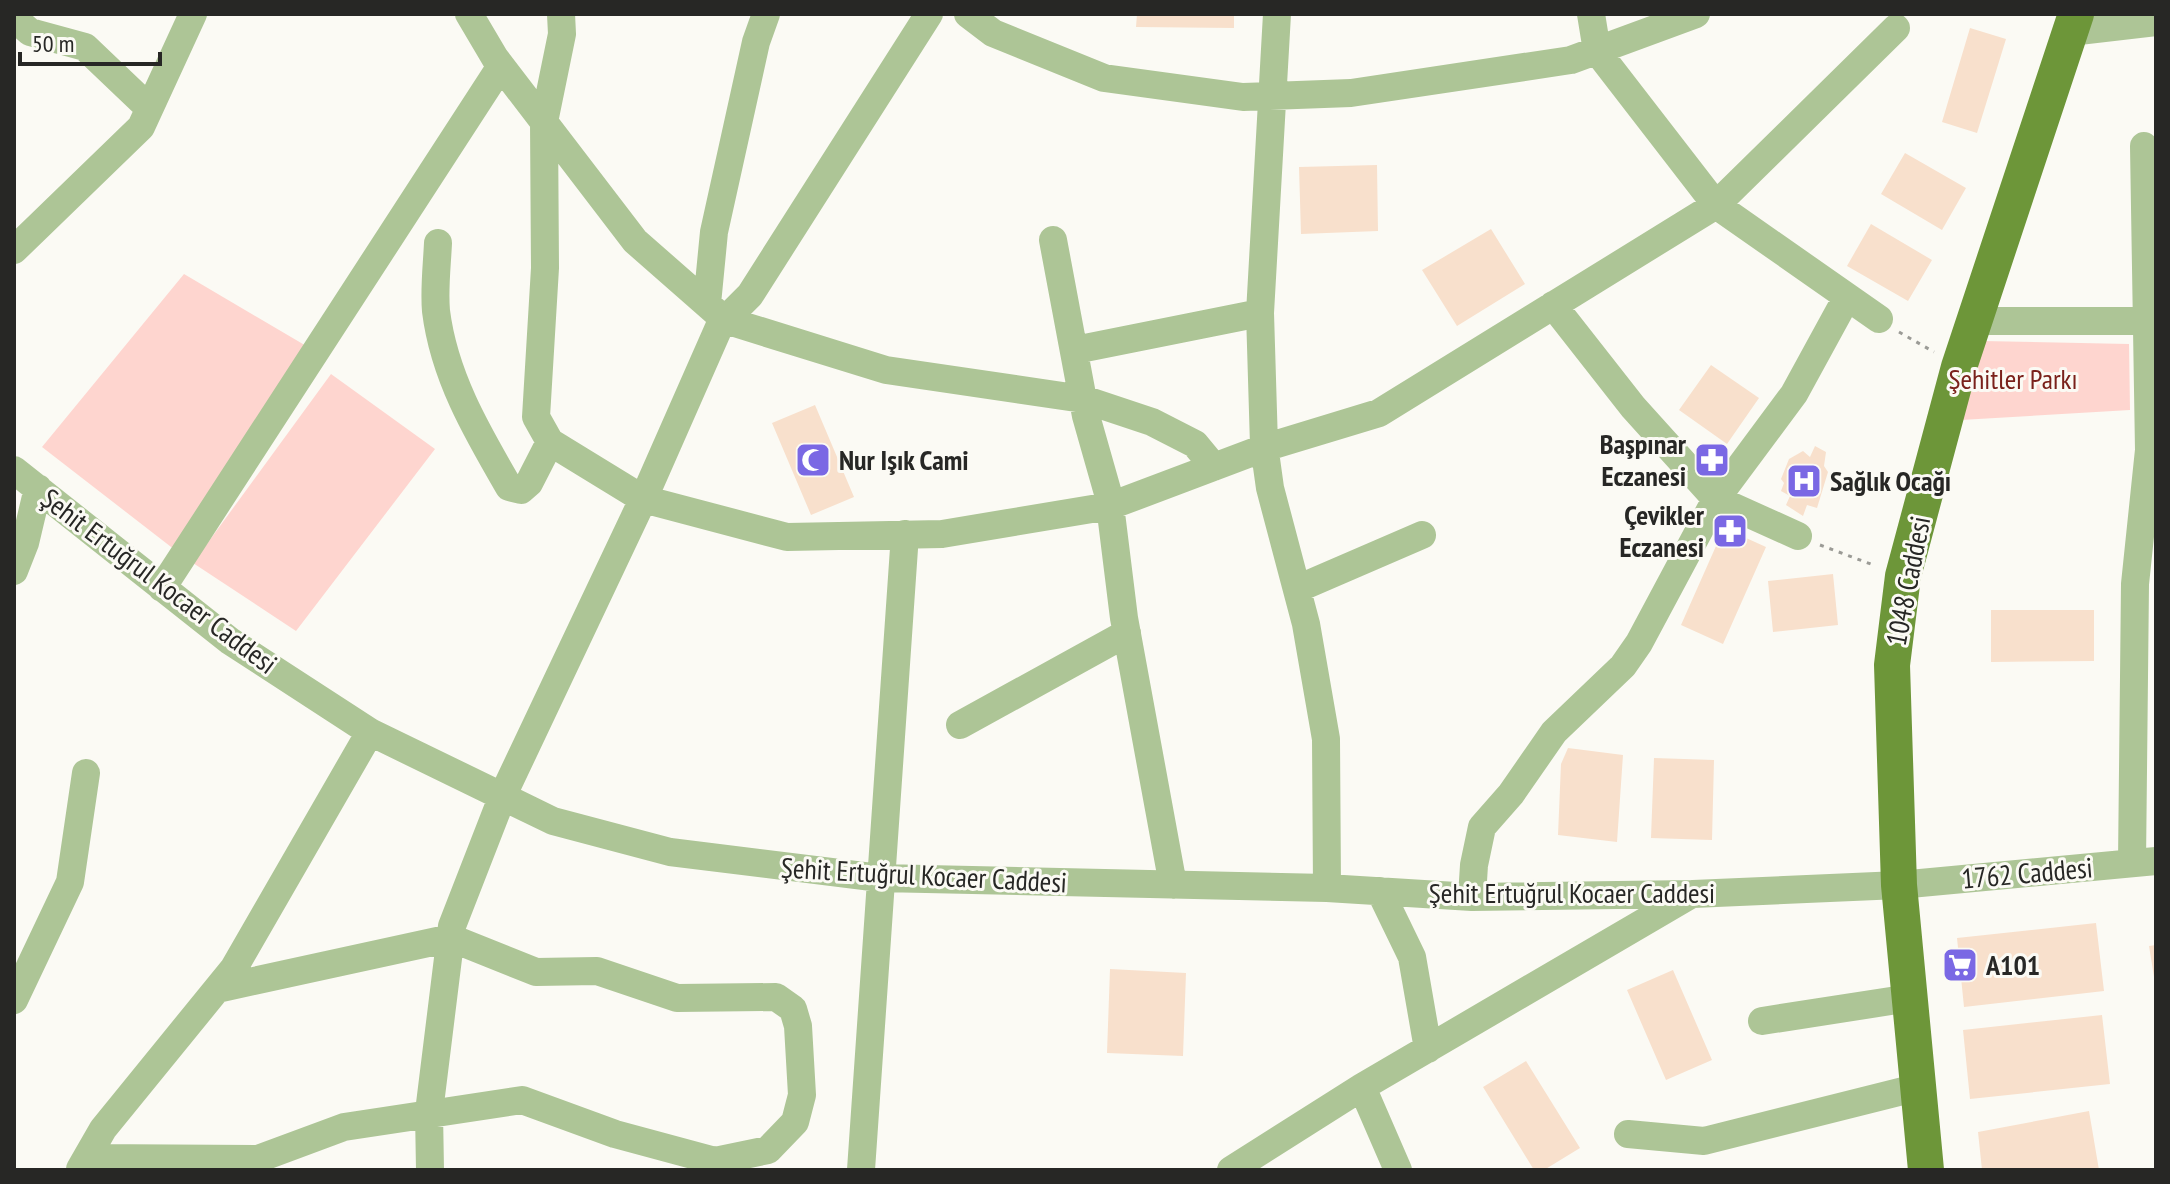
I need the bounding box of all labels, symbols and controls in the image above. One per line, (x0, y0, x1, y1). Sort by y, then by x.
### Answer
scale bar (20, 16, 160, 66)
text: 50 m (32, 28, 74, 59)
park label: Şehitler Parkı (1948, 360, 2078, 397)
place label: Başpınar Eczanesi (1600, 425, 1687, 494)
mosque icon: Nur Işık Cami (794, 441, 832, 479)
place label: Nur Işık Cami (839, 441, 969, 478)
pharmacy icon: Başpınar Eczanesi (1693, 441, 1731, 479)
hospital icon: Sağlık Ocağı (1785, 462, 1823, 500)
place label: Sağlık Ocağı (1830, 462, 1951, 499)
street label: Şehit Ertuğrul Kocaer Caddesi (34, 480, 285, 682)
place label: Çevikler Eczanesi (1619, 496, 1705, 565)
pharmacy icon: Çevikler Eczanesi (1711, 512, 1749, 550)
street label: 1048 Caddesi (1877, 513, 1938, 649)
street label: 1762 Caddesi (1960, 848, 2094, 897)
street label: Şehit Ertuğrul Kocaer Caddesi (780, 849, 1068, 900)
street label: Şehit Ertuğrul Kocaer Caddesi (1429, 874, 1715, 911)
supermarket icon: A101 (1941, 946, 1979, 984)
place label: A101 (1985, 946, 2040, 983)

